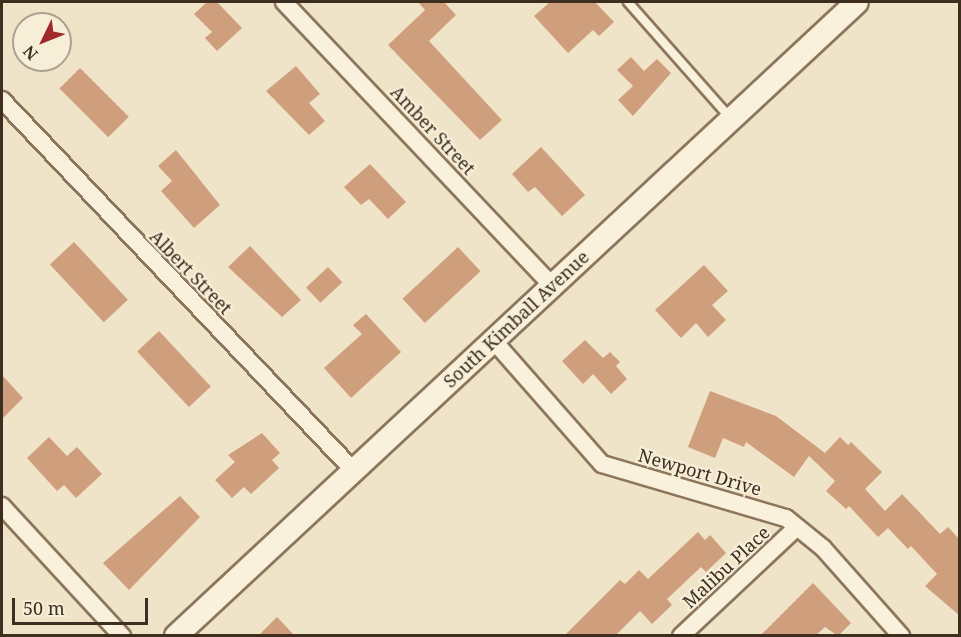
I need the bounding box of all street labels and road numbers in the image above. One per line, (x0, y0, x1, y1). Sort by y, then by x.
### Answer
street label: Amber Street (386, 81, 480, 179)
street label: Albert Street (145, 225, 237, 319)
street label: South Kimball Avenue (439, 246, 593, 392)
street label: Newport Drive (636, 444, 764, 500)
street label: Malibu Place (678, 521, 774, 613)

